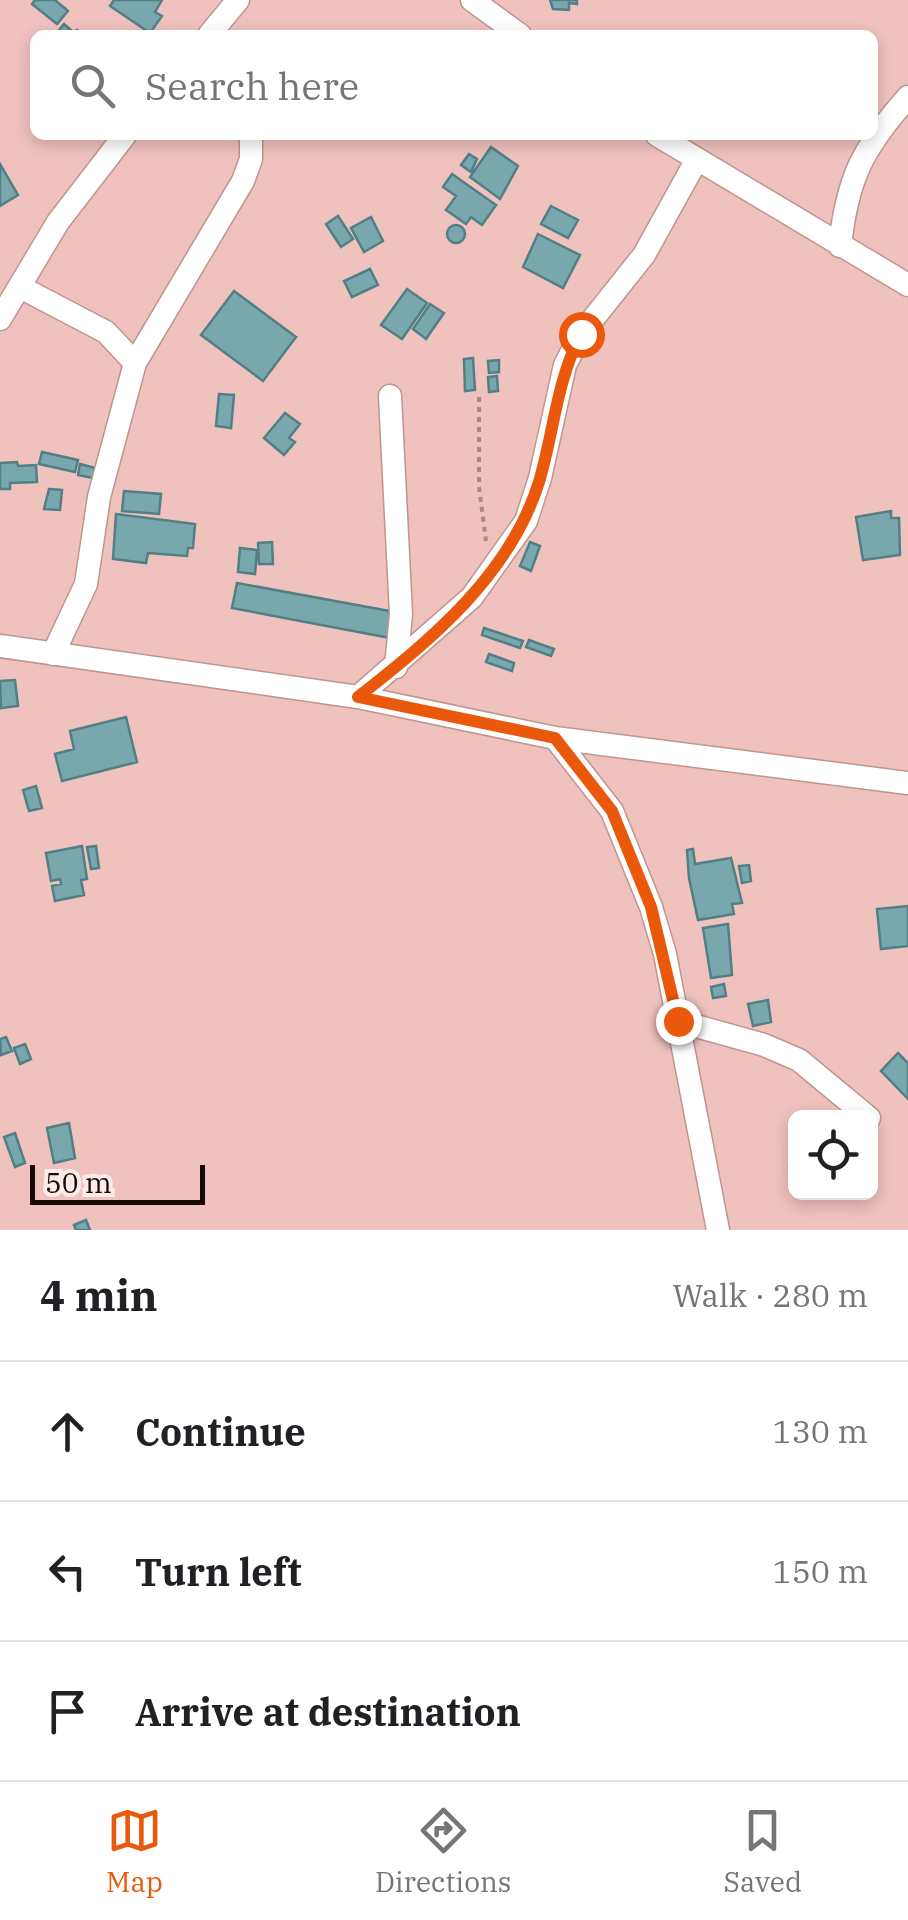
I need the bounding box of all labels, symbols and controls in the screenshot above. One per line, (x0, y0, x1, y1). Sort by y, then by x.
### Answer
search box (30, 30, 878, 140)
icon: search (65, 58, 120, 113)
text: Search here (145, 61, 359, 110)
route start (559, 312, 605, 358)
route end (656, 999, 702, 1045)
map controls (788, 1110, 878, 1200)
button: locate (788, 1110, 878, 1200)
scale bar (30, 1160, 205, 1204)
text: 50 m (45, 1164, 112, 1201)
text: 4 min (40, 1268, 158, 1323)
text: Walk · 280 m (672, 1274, 868, 1316)
icon: ahead (40, 1404, 95, 1459)
text: Continue (135, 1407, 306, 1456)
text: 130 m (772, 1410, 868, 1452)
icon: left (40, 1544, 95, 1599)
text: Turn left (135, 1547, 302, 1596)
text: 150 m (772, 1550, 868, 1592)
icon: arrive (40, 1684, 95, 1739)
text: Arrive at destination (135, 1687, 521, 1736)
tab: Map (106, 1803, 163, 1900)
tab: Directions (375, 1803, 512, 1900)
tab: Saved (724, 1803, 802, 1900)

